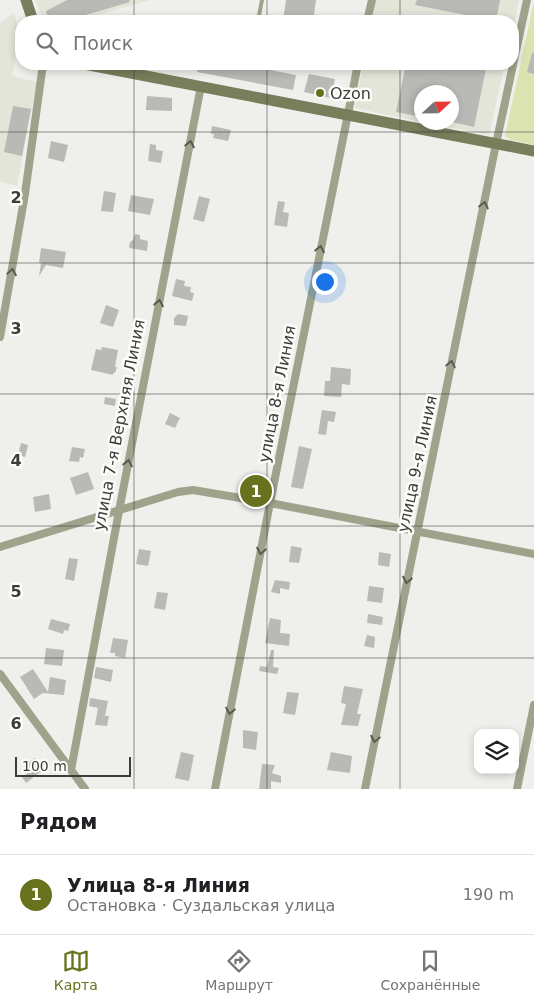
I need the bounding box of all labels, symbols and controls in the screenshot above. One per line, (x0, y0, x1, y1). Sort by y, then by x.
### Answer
search box (15, 15, 519, 70)
icon: search (33, 29, 61, 57)
text: Поиск (73, 32, 133, 54)
place label: Ozon (330, 84, 371, 103)
north arrow (414, 85, 459, 130)
marker: Ozon (314, 87, 326, 99)
one-way arrow (184, 139, 194, 148)
text: 2 (10, 188, 22, 207)
one-way arrow (478, 201, 488, 210)
one-way arrow (315, 245, 325, 254)
one-way arrow (6, 268, 16, 277)
your location (312, 269, 338, 295)
one-way arrow (153, 299, 163, 308)
street label: улица 7-я Верхняя Линия (89, 318, 149, 532)
text: 3 (10, 319, 22, 338)
street label: улица 8-я Линия (254, 324, 300, 464)
one-way arrow (445, 360, 456, 369)
street label: улица 9-я Линия (393, 394, 441, 534)
text: 4 (10, 451, 22, 470)
one-way arrow (122, 458, 133, 467)
pin: 1 (240, 472, 272, 510)
one-way arrow (256, 547, 266, 555)
one-way arrow (402, 576, 413, 584)
text: 5 (10, 582, 22, 601)
one-way arrow (225, 706, 236, 715)
text: 6 (10, 714, 22, 733)
map controls (474, 729, 519, 774)
button: layers (474, 729, 519, 774)
one-way arrow (370, 735, 381, 744)
scale bar (15, 754, 131, 777)
text: 100 m (22, 758, 67, 774)
text: Рядом (20, 810, 97, 834)
text: Улица 8-я Линия (67, 874, 250, 896)
text: 1 (30, 885, 42, 904)
text: 190 m (463, 885, 514, 904)
text: Остановка · Суздальская улица (67, 896, 335, 915)
tab: Карта (54, 947, 98, 993)
tab: Маршрут (205, 947, 273, 993)
tab: Сохранённые (380, 947, 480, 993)

